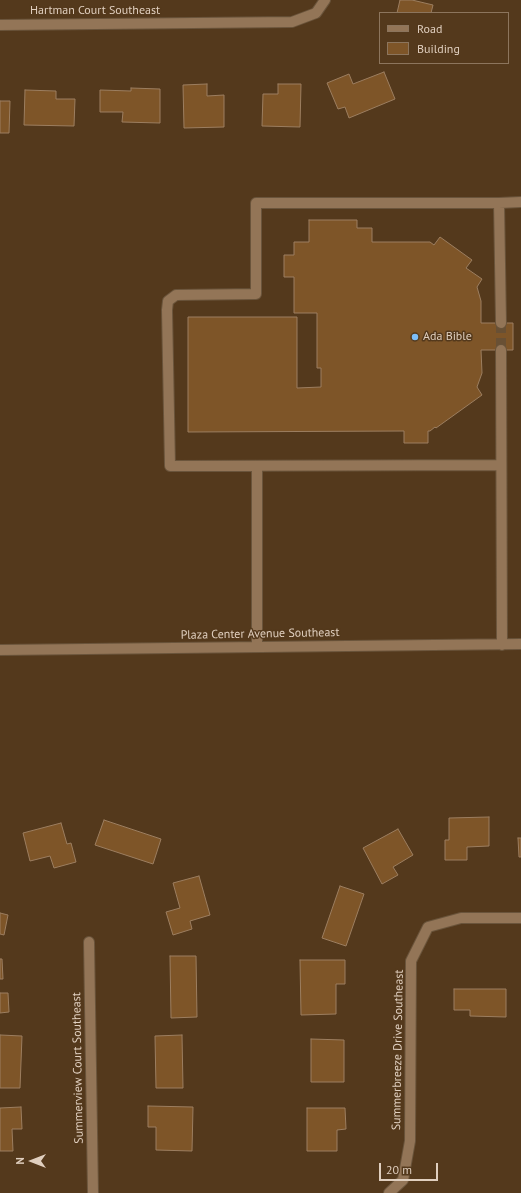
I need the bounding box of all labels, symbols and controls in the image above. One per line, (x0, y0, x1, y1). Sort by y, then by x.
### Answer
street label: Hartman Court Southeast (30, 4, 160, 18)
legend (379, 12, 509, 64)
text: Road (417, 21, 442, 36)
text: Building (417, 41, 460, 56)
place label: Ada Bible (423, 330, 472, 344)
marker: Ada Bible (410, 332, 420, 342)
street label: Plaza Center Avenue Southeast (180, 625, 340, 643)
street label: Summerbreeze Drive Southeast (389, 970, 407, 1130)
street label: Summerview Court Southeast (69, 992, 87, 1144)
north arrow (12, 1141, 52, 1181)
scale bar (381, 1155, 440, 1181)
text: N (13, 1157, 27, 1165)
text: 20 m (386, 1162, 412, 1177)

